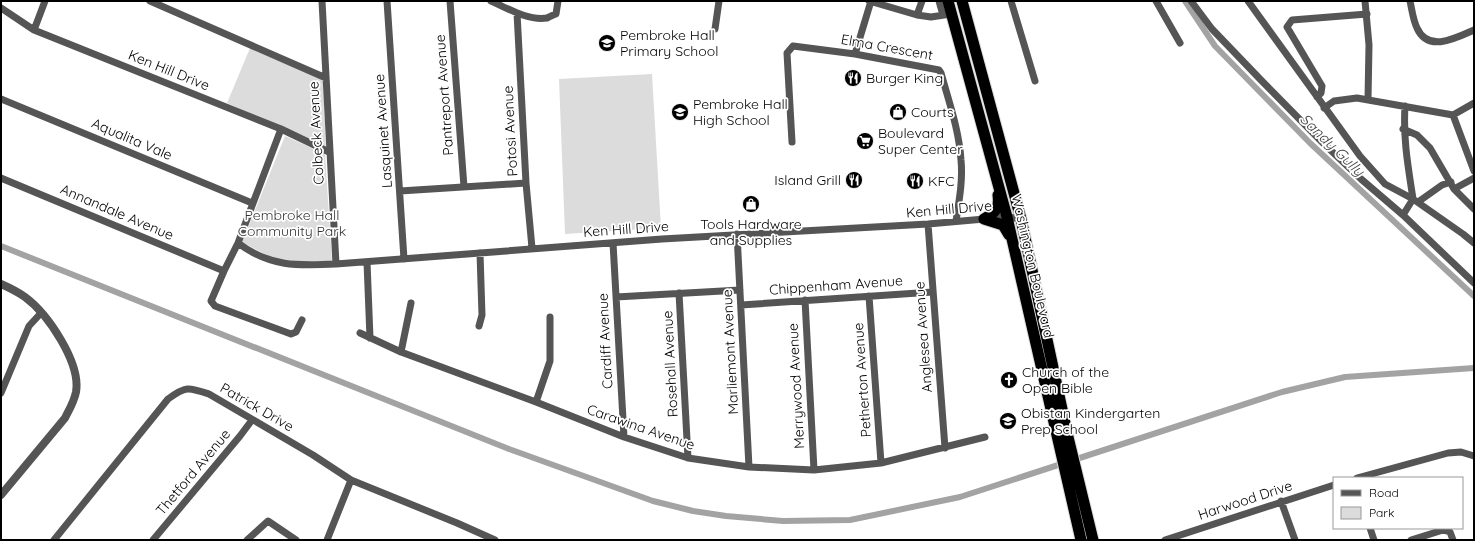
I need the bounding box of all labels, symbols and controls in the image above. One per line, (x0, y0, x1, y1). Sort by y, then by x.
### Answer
place label: Pembroke Hall Primary School (620, 26, 718, 60)
street label: Elma Crescent (840, 30, 935, 64)
school or university icon: Pembroke Hall Primary School (597, 33, 617, 53)
street label: Pantreport Avenue (431, 34, 457, 156)
street label: Ken Hill Drive (126, 46, 212, 94)
restaurant icon: Burger King (843, 68, 863, 88)
place label: Burger King (866, 69, 943, 87)
street label: Lasquinet Avenue (370, 73, 396, 189)
street label: Colbeck Avenue (304, 81, 328, 185)
street label: Potosi Avenue (499, 85, 521, 177)
place label: Pembroke Hall High School (693, 95, 788, 129)
school or university icon: Pembroke Hall High School (670, 102, 690, 122)
shop icon: Courts (888, 102, 908, 122)
place label: Courts (911, 103, 954, 121)
water label: Sandy Gully (1296, 109, 1370, 181)
street label: Aqualita Vale (89, 114, 175, 164)
place label: Boulevard Super Center (878, 124, 963, 158)
supermarket icon: Boulevard Super Center (855, 131, 875, 151)
restaurant icon: Island Grill (844, 170, 864, 190)
place label: Island Grill (774, 171, 841, 189)
restaurant icon: KFC (905, 171, 925, 191)
place label: KFC (928, 172, 954, 190)
street label: Annandale Avenue (58, 180, 177, 244)
street label: Washington Boulevard (1008, 192, 1058, 340)
shop icon: Tools Hardware and Supplies (741, 194, 761, 214)
street label: Ken Hill Drive (905, 196, 993, 222)
park label: Pembroke Hall Community Park (238, 206, 346, 240)
place label: Tools Hardware and Supplies (700, 215, 802, 249)
street label: Ken Hill Drive (582, 217, 670, 241)
street label: Chippenham Avenue (769, 271, 904, 299)
street label: Anglesea Avenue (910, 281, 936, 393)
street label: Marliemont Avenue (718, 289, 742, 415)
street label: Cardiff Avenue (593, 293, 616, 389)
street label: Rosehall Avenue (658, 310, 682, 418)
street label: Petherton Avenue (849, 322, 875, 438)
street label: Merrywood Avenue (784, 323, 808, 449)
place label: Church of the Open Bible (1022, 363, 1109, 397)
church icon: Church of the Open Bible (999, 370, 1019, 390)
street label: Patrick Drive (217, 379, 297, 435)
street label: Carawina Avenue (585, 400, 697, 454)
place label: Obistan Kindergarten Prep School (1021, 404, 1160, 438)
school or university icon: Obistan Kindergarten Prep School (998, 411, 1018, 431)
street label: Thetford Avenue (152, 425, 234, 519)
street label: Harwood Drive (1196, 476, 1295, 524)
legend (1333, 477, 1463, 529)
text: Road (1369, 485, 1399, 500)
text: Park (1369, 505, 1394, 520)

